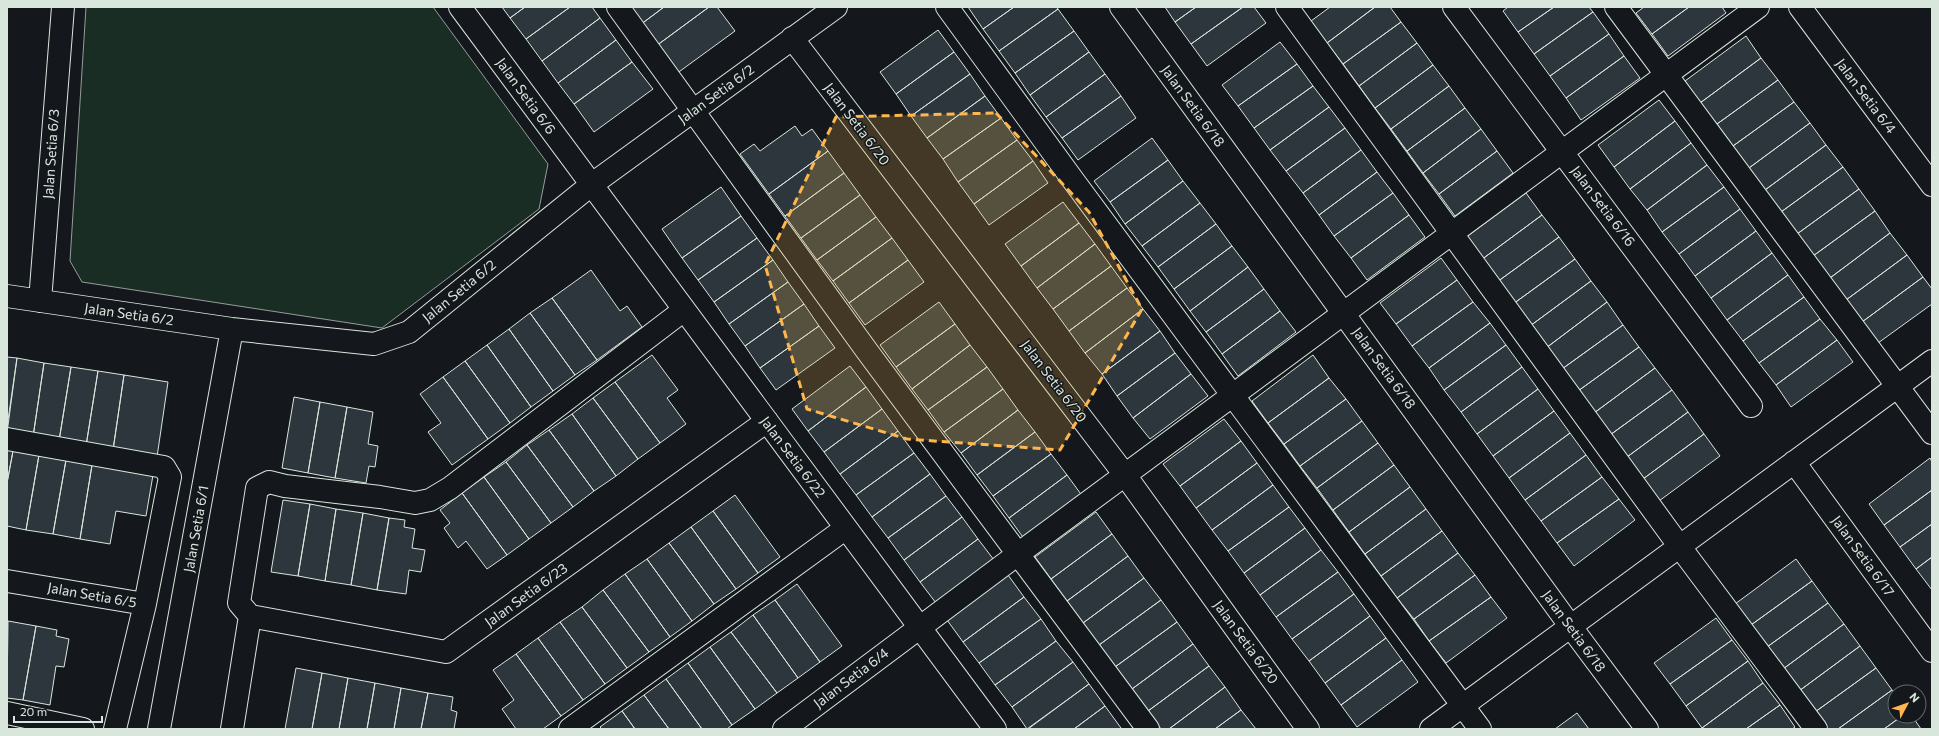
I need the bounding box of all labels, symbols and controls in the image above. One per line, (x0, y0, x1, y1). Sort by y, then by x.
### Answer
street label: Jalan Setia 6/6 (493, 54, 560, 137)
street label: Jalan Setia 6/4 (1833, 55, 1900, 137)
street label: Jalan Setia 6/2 (674, 60, 757, 127)
street label: Jalan Setia 6/18 (1158, 62, 1229, 150)
street label: Jalan Setia 6/20 (821, 79, 894, 168)
street label: Jalan Setia 6/3 (39, 108, 62, 200)
street label: Jalan Setia 6/16 (1567, 162, 1639, 249)
street label: Jalan Setia 6/2 (418, 256, 499, 326)
street label: Jalan Setia 6/2 (83, 299, 175, 328)
street label: Jalan Setia 6/18 (1349, 324, 1420, 412)
street label: Jalan Setia 6/20 (1018, 336, 1091, 425)
street label: Jalan Setia 6/22 (757, 413, 830, 501)
street label: Jalan Setia 6/1 (179, 484, 212, 574)
street label: Jalan Setia 6/17 (1828, 512, 1898, 599)
street label: Jalan Setia 6/23 (481, 559, 570, 630)
street label: Jalan Setia 6/5 (46, 578, 138, 611)
street label: Jalan Setia 6/18 (1539, 587, 1610, 675)
street label: Jalan Setia 6/20 (1210, 597, 1282, 687)
street label: Jalan Setia 6/4 (810, 644, 892, 711)
north arrow (1887, 684, 1927, 724)
text: N (1907, 690, 1923, 704)
scale bar (14, 698, 102, 724)
text: 20 m (20, 704, 47, 718)

